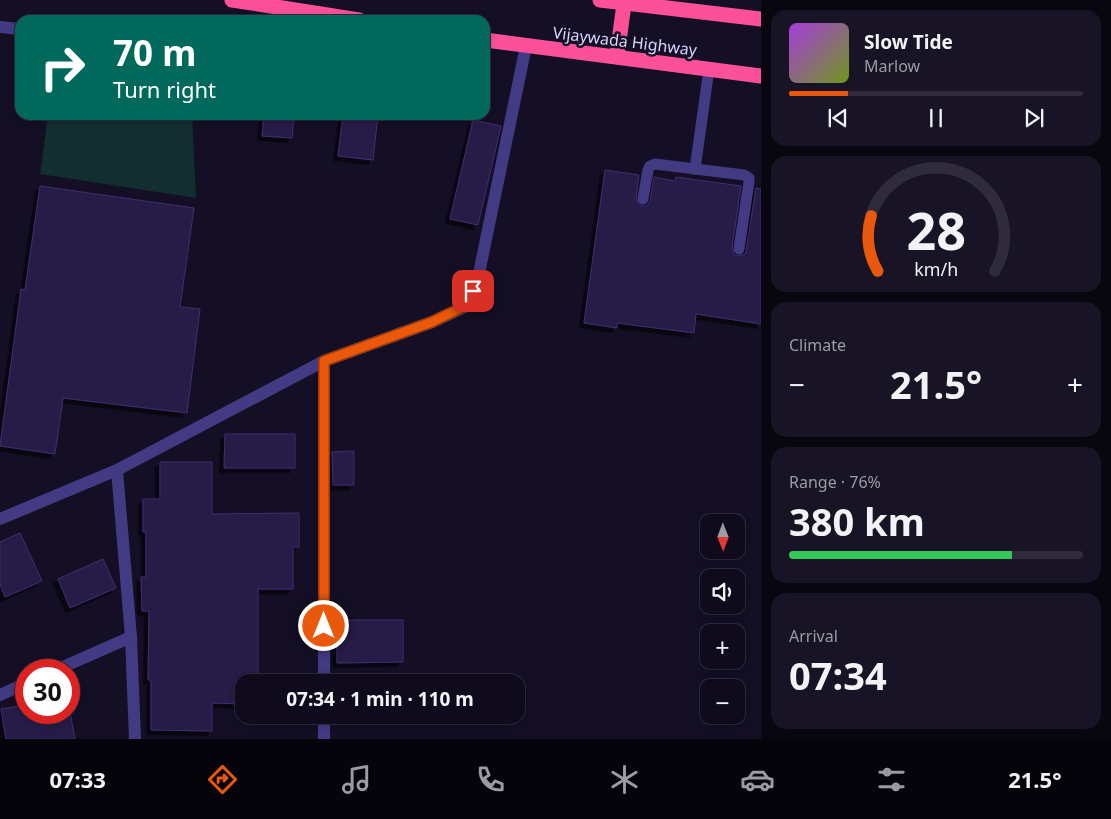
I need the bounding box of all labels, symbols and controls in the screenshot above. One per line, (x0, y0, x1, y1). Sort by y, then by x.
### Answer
street label: Vijaywada Highway (552, 21, 699, 61)
text: 70 m (113, 29, 196, 76)
text: Slow Tide (864, 29, 953, 55)
icon: right (30, 35, 95, 100)
text: Marlow (864, 55, 920, 77)
text: Turn right (113, 74, 216, 104)
icon: previous (824, 104, 852, 132)
icon: pause (922, 104, 950, 132)
icon: next (1020, 104, 1048, 132)
text: 28 (906, 194, 966, 265)
text: km/h (914, 257, 958, 281)
pin (452, 270, 494, 312)
icon: arrive (459, 277, 487, 305)
text: Climate (789, 334, 846, 356)
text: 21.5° (890, 358, 982, 410)
text: − (789, 365, 805, 403)
text: + (1067, 365, 1083, 403)
text: Range · 76% (789, 471, 881, 493)
text: 380 km (789, 495, 925, 547)
north arrow (700, 514, 745, 559)
map controls (700, 514, 745, 724)
button: sound (700, 569, 745, 614)
position arrow (297, 599, 349, 651)
button: + (700, 624, 745, 669)
text: Arrival (789, 625, 838, 647)
text: 07:34 (789, 649, 887, 701)
speed limit sign: 30 (15, 659, 80, 724)
button: − (700, 679, 745, 724)
text: 07:34 · 1 min · 110 m (286, 686, 474, 712)
icon: directions (205, 762, 240, 797)
icon: music (339, 762, 374, 797)
icon: phone (473, 762, 508, 797)
icon: climate (607, 762, 642, 797)
icon: car (740, 762, 775, 797)
icon: filters (874, 762, 909, 797)
text: 07:33 (49, 764, 106, 794)
text: 21.5° (1008, 764, 1061, 794)

